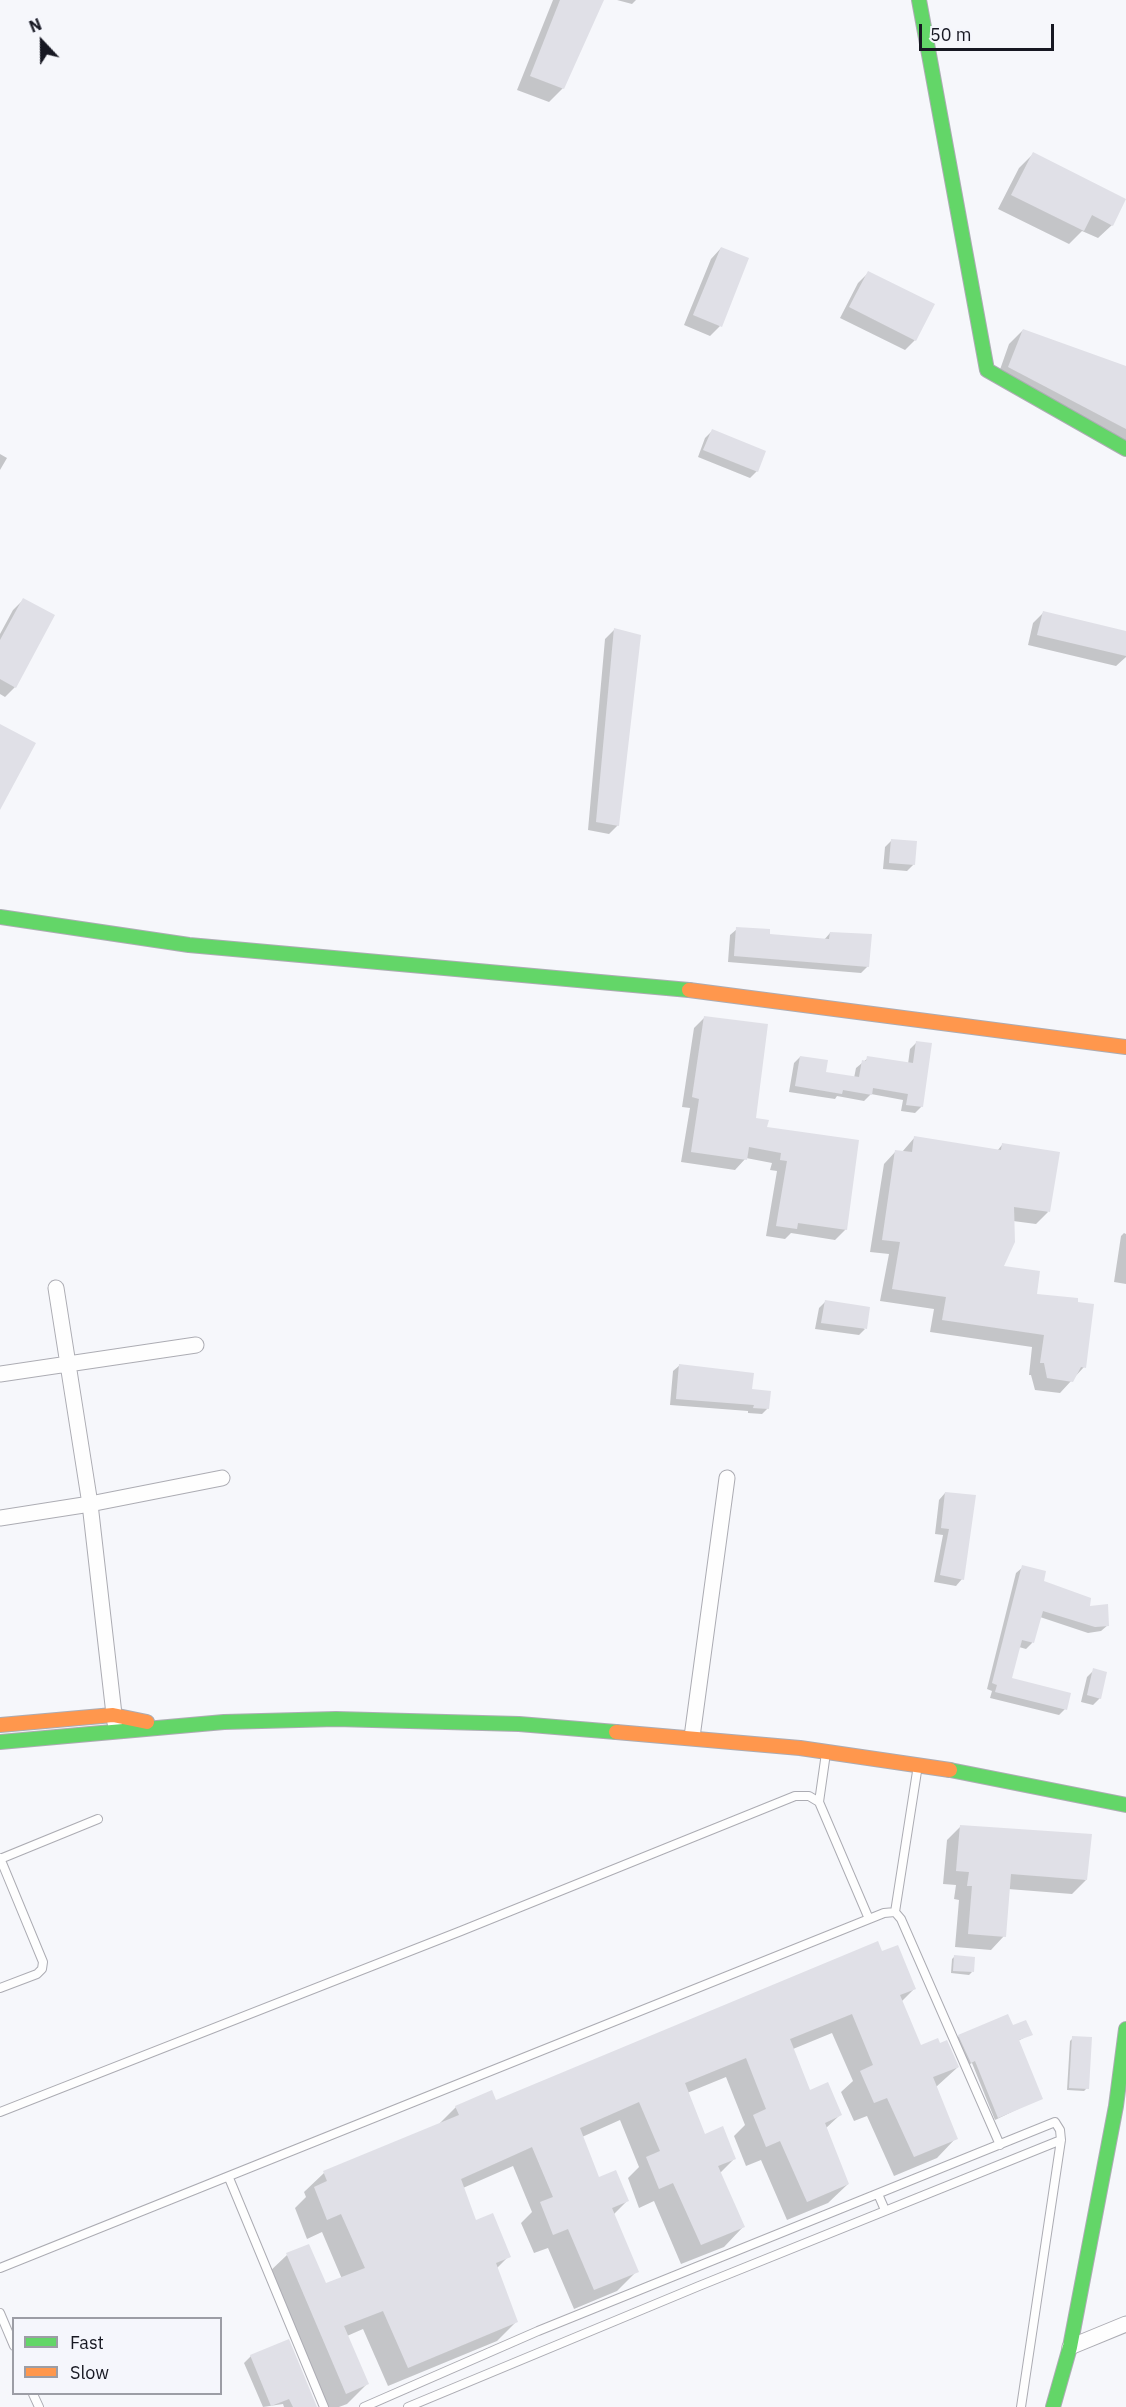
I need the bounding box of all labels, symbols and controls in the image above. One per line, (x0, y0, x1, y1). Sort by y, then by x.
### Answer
north arrow (12, 12, 72, 72)
scale bar (922, 12, 1057, 50)
text: N (26, 14, 44, 37)
text: 50 m (930, 23, 972, 46)
legend (12, 2317, 222, 2395)
text: Fast (70, 2331, 104, 2354)
text: Slow (70, 2361, 109, 2384)

